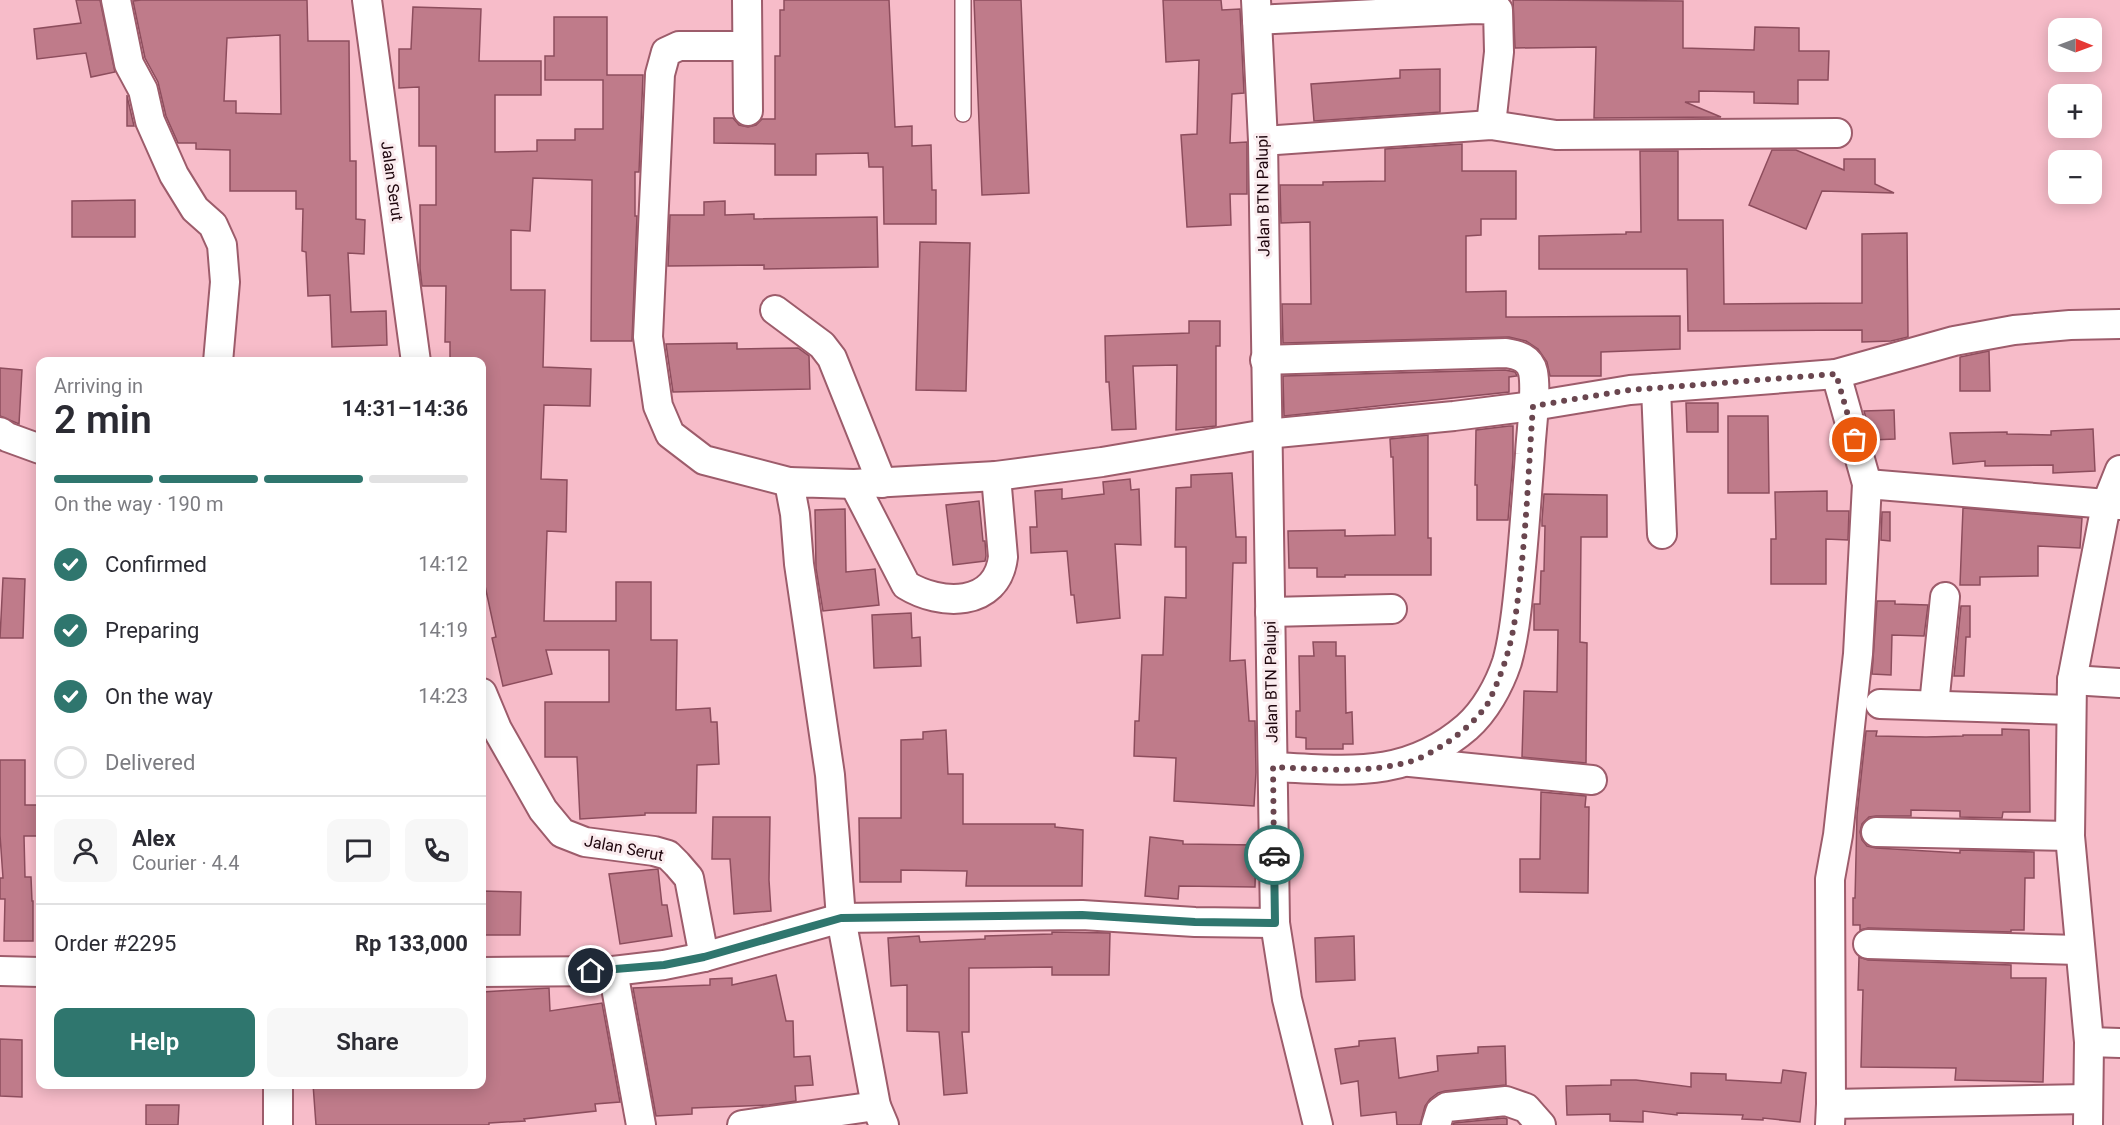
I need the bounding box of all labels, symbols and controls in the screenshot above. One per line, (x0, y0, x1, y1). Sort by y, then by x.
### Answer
north arrow (2048, 18, 2102, 72)
map controls (2048, 18, 2102, 204)
button: + (2048, 84, 2102, 138)
street label: Jalan BTN Palupi (1252, 135, 1274, 257)
street label: Jalan Serut (377, 140, 407, 222)
button: − (2048, 150, 2102, 204)
text: Arriving in (54, 374, 143, 398)
text: 14:31–14:36 (341, 396, 468, 421)
text: 2 min (54, 397, 152, 443)
pin (1829, 414, 1880, 465)
icon: bag (1838, 423, 1871, 456)
text: On the way · 190 m (54, 492, 223, 516)
icon: check (54, 548, 87, 581)
text: Confirmed (105, 552, 207, 577)
text: 14:12 (418, 552, 468, 576)
icon: check (54, 614, 87, 647)
text: Preparing (105, 618, 199, 643)
text: 14:19 (418, 618, 468, 642)
street label: Jalan BTN Palupi (1260, 621, 1282, 743)
icon: check (54, 680, 87, 713)
text: On the way (105, 684, 213, 709)
text: 14:23 (418, 684, 468, 708)
text: Delivered (105, 750, 195, 775)
button: person (54, 819, 117, 882)
button: chat (327, 819, 390, 882)
button: phone (405, 819, 468, 882)
courier (1244, 825, 1304, 885)
text: Alex (132, 826, 176, 851)
street label: Jalan Serut (583, 831, 665, 865)
icon: car (1258, 839, 1291, 872)
text: Courier · 4.4 (132, 851, 239, 875)
text: Order #2295 (54, 931, 176, 956)
text: Rp 133,000 (355, 931, 468, 956)
pin (565, 945, 616, 996)
icon: home (574, 954, 607, 987)
button: Help (54, 1008, 255, 1077)
button: Share (267, 1008, 468, 1077)

